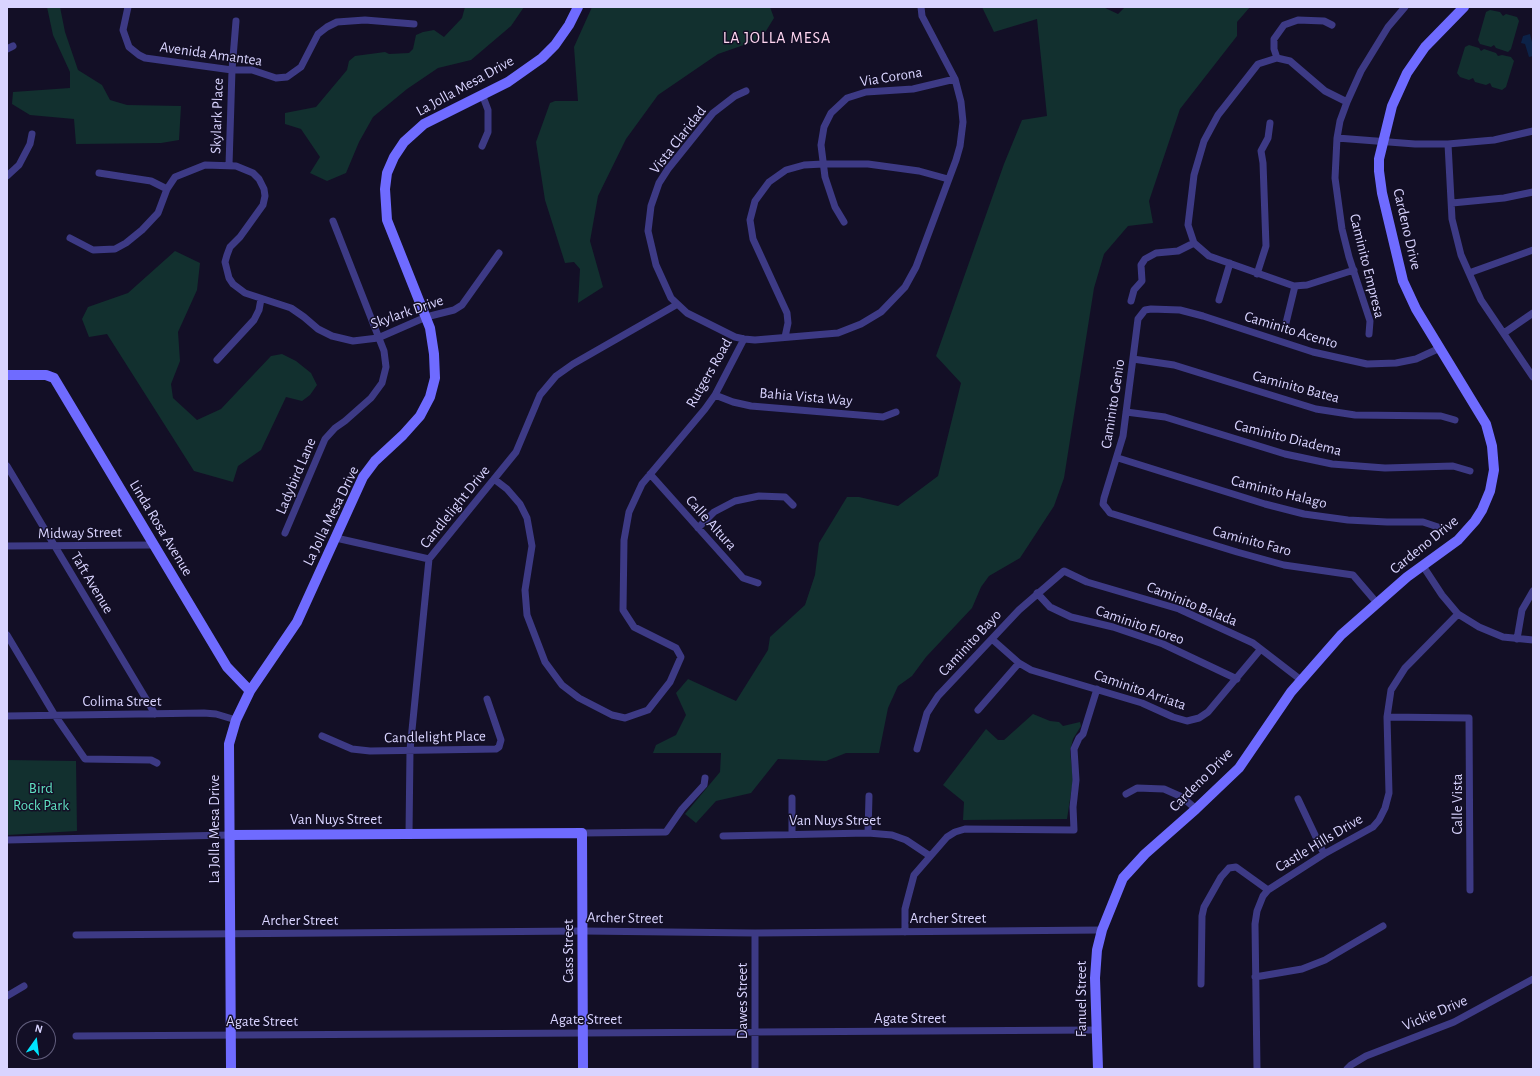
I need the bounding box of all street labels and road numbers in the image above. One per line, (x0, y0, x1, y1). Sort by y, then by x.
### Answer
street label: Avenida Amantea (159, 38, 263, 70)
street label: La Jolla Mesa Drive (413, 52, 517, 120)
street label: Via Corona (859, 63, 923, 91)
street label: Skylark Place (207, 78, 227, 154)
street label: Vista Claridad (646, 103, 710, 177)
street label: Cardeno Drive (1389, 187, 1425, 271)
street label: Caminito Empresa (1345, 212, 1389, 320)
street label: Skylark Drive (368, 291, 446, 333)
street label: Caminito Acento (1242, 307, 1340, 353)
street label: Rutgers Road (682, 335, 736, 411)
street label: Caminito Genio (1097, 358, 1129, 450)
street label: Caminito Batea (1250, 367, 1342, 407)
street label: Bahia Vista Way (759, 384, 853, 410)
street label: Caminito Diadema (1233, 416, 1343, 460)
street label: Ladybird Lane (272, 435, 320, 517)
street label: Candlelight Drive (416, 462, 494, 552)
street label: La Jolla Mesa Drive (299, 463, 363, 569)
street label: Caminito Halago (1229, 471, 1329, 513)
street label: Linda Rosa Avenue (125, 477, 197, 579)
street label: Calle Altura (682, 492, 740, 554)
street label: Cardeno Drive (1386, 512, 1462, 578)
street label: Caminito Faro (1211, 522, 1293, 560)
street label: Midway Street (38, 523, 122, 543)
street label: Taft Avenue (67, 549, 117, 617)
street label: Caminito Balada (1144, 578, 1240, 630)
street label: Caminito Floreo (1093, 601, 1187, 649)
street label: Caminito Bayo (935, 606, 1005, 680)
street label: Caminito Arriata (1091, 666, 1189, 714)
street label: Colima Street (83, 692, 161, 710)
street label: Candlelight Place (384, 727, 486, 747)
street label: Cardeno Drive (1165, 744, 1237, 816)
street label: Calle Vista (1448, 774, 1466, 834)
street label: La Jolla Mesa Drive (205, 775, 223, 883)
street label: Van Nuys Street (290, 810, 382, 828)
street label: Castle Hills Drive (1272, 810, 1366, 876)
street label: Van Nuys Street (789, 811, 881, 829)
street label: Archer Street (587, 908, 663, 928)
street label: Archer Street (910, 909, 986, 927)
street label: Archer Street (262, 911, 338, 929)
street label: Cass Street (559, 919, 577, 983)
street label: Fanuel Street (1072, 961, 1090, 1037)
street label: Dawes Street (733, 963, 751, 1039)
street label: Vickie Drive (1400, 991, 1470, 1035)
street label: Agate Street (874, 1009, 946, 1027)
street label: Agate Street (550, 1010, 622, 1028)
street label: Agate Street (226, 1012, 298, 1030)

